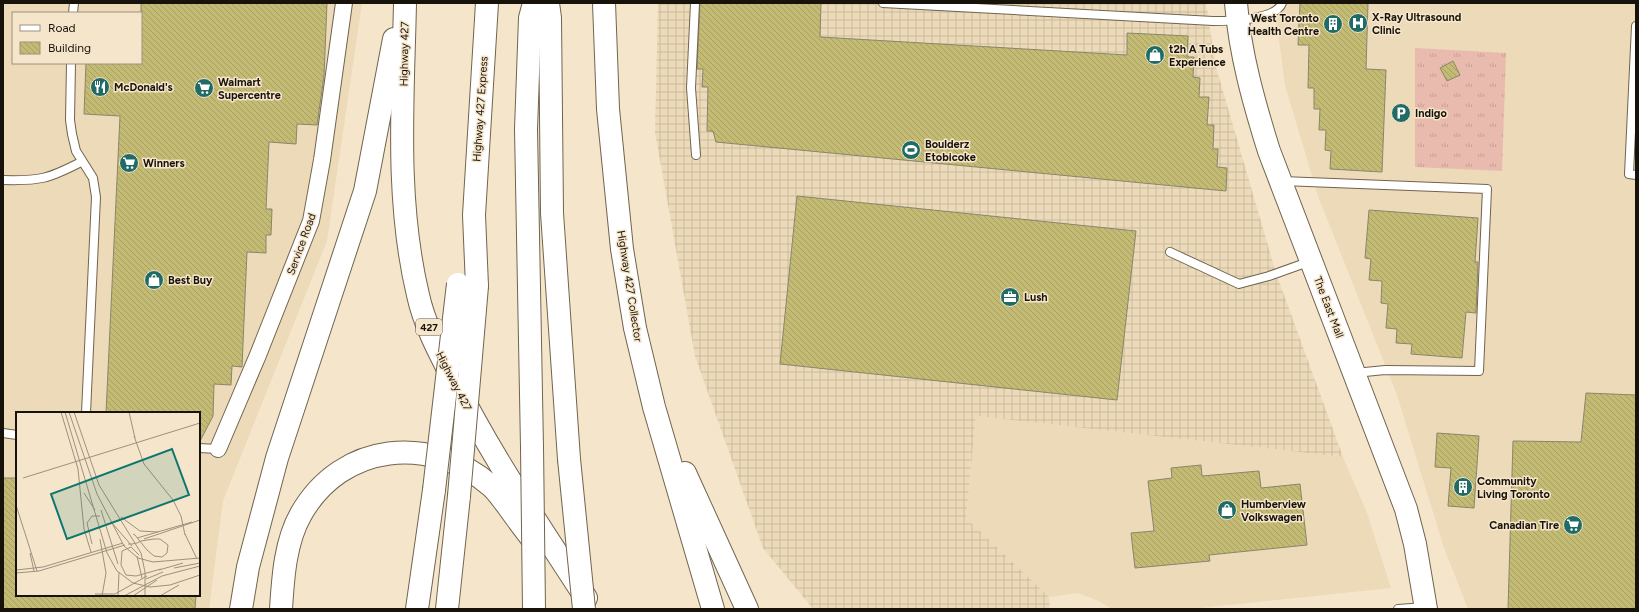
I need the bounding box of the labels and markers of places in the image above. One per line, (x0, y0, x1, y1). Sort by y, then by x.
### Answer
place label: X-Ray Ultrasound Clinic (1372, 11, 1461, 37)
place label: West Toronto Health Centre (1248, 12, 1320, 38)
hospital icon: X-Ray Ultrasound Clinic (1347, 12, 1369, 34)
building icon: West Toronto Health Centre (1322, 13, 1344, 35)
place label: t2h A Tubs Experience (1169, 43, 1226, 69)
shop icon: t2h A Tubs Experience (1144, 44, 1166, 66)
restaurant icon: McDonald's (89, 76, 111, 98)
place label: Walmart Supercentre (218, 76, 281, 102)
supermarket icon: Walmart Supercentre (193, 77, 215, 99)
place label: McDonald's (114, 81, 173, 94)
parking icon: Indigo (1390, 102, 1412, 124)
place label: Indigo (1415, 107, 1447, 120)
place label: Boulderz Etobicoke (925, 138, 976, 164)
sports icon: Boulderz Etobicoke (900, 139, 922, 161)
supermarket icon: Winners (118, 152, 140, 174)
place label: Winners (143, 157, 185, 170)
shop icon: Best Buy (143, 269, 165, 291)
place label: Best Buy (168, 274, 213, 287)
office icon: Lush (999, 286, 1021, 308)
place label: Lush (1024, 291, 1048, 304)
place label: Community Living Toronto (1477, 475, 1550, 501)
building icon: Community Living Toronto (1452, 476, 1474, 498)
place label: Humberview Volkswagen (1241, 498, 1307, 524)
shop icon: Humberview Volkswagen (1216, 499, 1238, 521)
supermarket icon: Canadian Tire (1562, 514, 1584, 536)
place label: Canadian Tire (1489, 519, 1559, 532)

